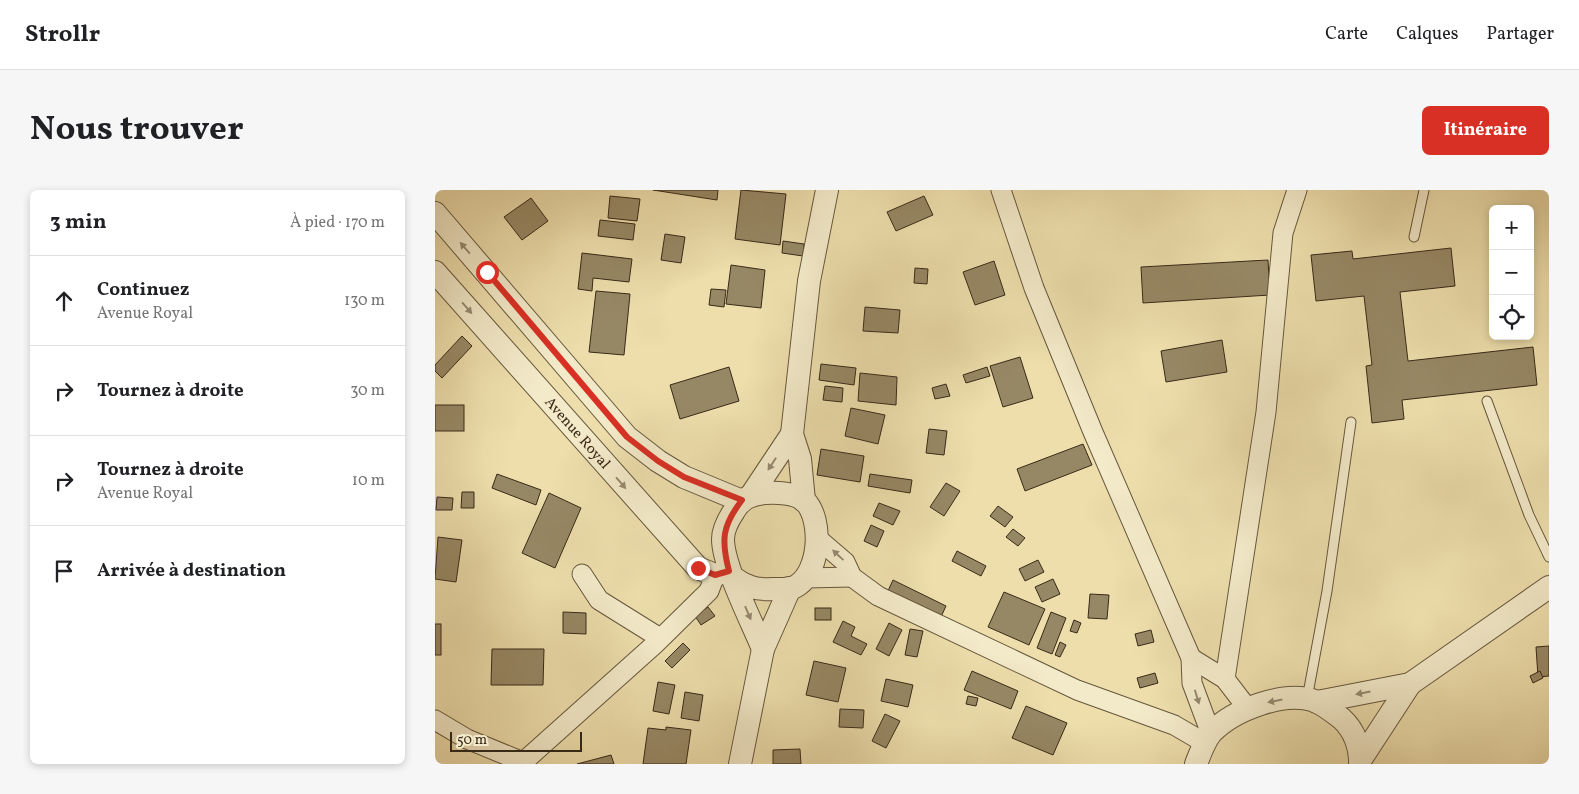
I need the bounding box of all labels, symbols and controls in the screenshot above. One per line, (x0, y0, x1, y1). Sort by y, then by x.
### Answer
text: Strollr (25, 18, 100, 52)
text: Carte (1325, 22, 1368, 47)
text: Calques (1396, 22, 1458, 47)
text: Partager (1486, 22, 1554, 47)
text: Nous trouver (30, 106, 244, 154)
button: Itinéraire (1422, 106, 1549, 155)
map controls (1489, 205, 1534, 340)
button: + (1489, 205, 1534, 250)
text: 3 min (50, 208, 106, 237)
text: À pied · 170 m (290, 212, 385, 234)
one-way arrow (460, 241, 471, 254)
button: − (1489, 250, 1534, 295)
route start (476, 261, 499, 284)
text: Continuez (97, 277, 189, 303)
icon: ahead (50, 287, 78, 315)
text: 130 m (344, 290, 385, 312)
button: locate (1489, 295, 1534, 340)
one-way arrow (461, 302, 473, 314)
text: Avenue Royal (97, 303, 193, 325)
icon: right (50, 377, 78, 405)
text: Tournez à droite (97, 378, 244, 404)
text: 30 m (350, 380, 385, 402)
street label: Avenue Royal (539, 393, 614, 474)
text: Tournez à droite (97, 457, 244, 483)
one-way arrow (767, 458, 777, 471)
icon: right (50, 467, 78, 495)
text: 10 m (352, 470, 385, 492)
one-way arrow (615, 476, 627, 488)
text: Avenue Royal (97, 483, 193, 505)
one-way arrow (832, 549, 844, 561)
icon: arrive (50, 557, 78, 585)
route end (687, 557, 710, 580)
text: Arrivée à destination (97, 558, 286, 584)
one-way arrow (745, 606, 753, 621)
one-way arrow (1355, 689, 1371, 697)
one-way arrow (1193, 690, 1201, 705)
one-way arrow (1267, 697, 1282, 705)
scale bar (450, 729, 583, 752)
text: 50 m (457, 731, 487, 750)

